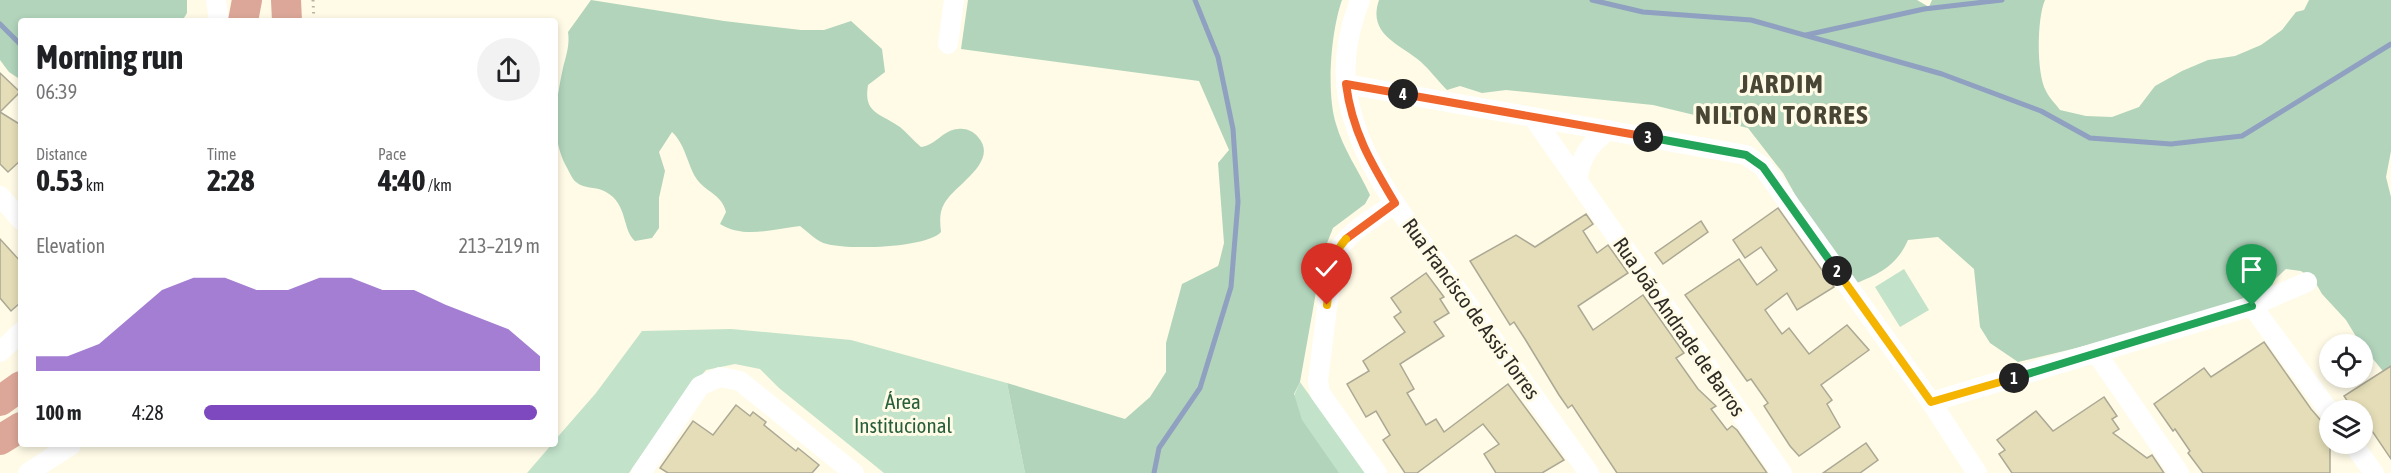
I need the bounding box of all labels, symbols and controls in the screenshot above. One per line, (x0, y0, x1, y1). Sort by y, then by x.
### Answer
text: Morning run (36, 38, 183, 76)
button: share (477, 38, 540, 101)
district label: JARDIM NILTON TORRES (1695, 68, 1869, 130)
pin: 4 (1388, 79, 1418, 109)
text: 06:39 (36, 80, 77, 103)
text: 4 (1399, 85, 1407, 103)
pin: 3 (1633, 122, 1663, 152)
text: 3 (1644, 128, 1652, 146)
text: Distance (36, 145, 87, 163)
text: Time (207, 145, 236, 163)
text: Pace (378, 145, 406, 163)
text: 0.53 (36, 163, 84, 197)
text: 2:28 (207, 163, 255, 197)
text: 4:40 (378, 163, 426, 197)
text: km (84, 176, 104, 194)
text: /km (426, 176, 452, 194)
street label: Rua Francisco de Assis Torres (1398, 213, 1545, 403)
street label: Rua João Andrade de Barros (1609, 233, 1751, 420)
text: Elevation (36, 234, 105, 257)
text: 213–219 m (458, 234, 540, 257)
pin (1301, 243, 1352, 305)
pin (2226, 244, 2277, 306)
icon: check (1310, 252, 1343, 285)
icon: arrive (2235, 253, 2268, 286)
pin: 2 (1822, 256, 1852, 286)
text: 2 (1833, 262, 1841, 280)
map controls (2319, 334, 2373, 454)
button: locate (2319, 334, 2373, 388)
pin: 1 (1999, 363, 2029, 393)
text: 1 (2010, 369, 2018, 387)
park label: Área Institucional (854, 389, 952, 437)
button: layers (2319, 400, 2373, 454)
text: 100 m (36, 401, 81, 424)
text: 4:28 (132, 401, 164, 424)

